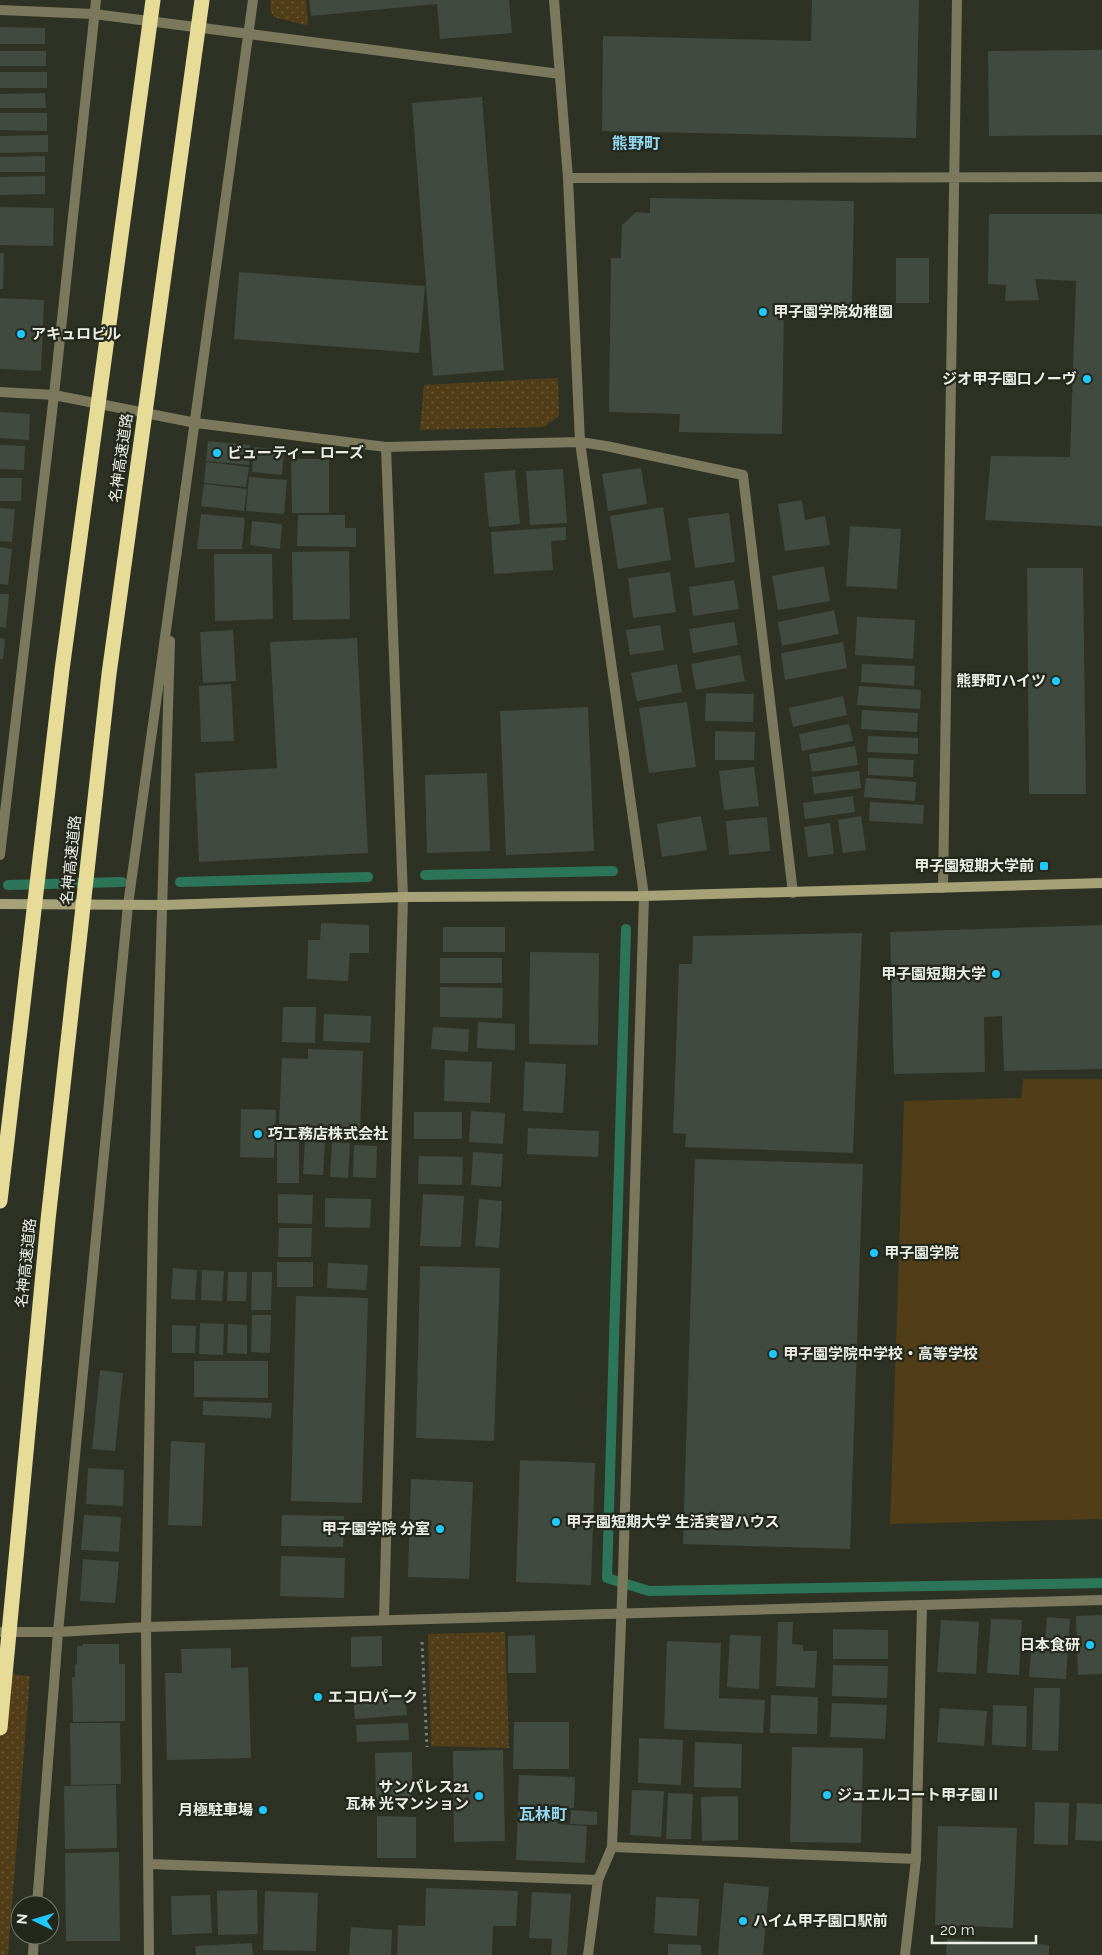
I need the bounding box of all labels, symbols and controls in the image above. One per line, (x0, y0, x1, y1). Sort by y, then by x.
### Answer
district label: 熊野町 (612, 134, 660, 153)
place label: 甲子園学院幼稚園 (773, 303, 893, 321)
marker: 甲子園学院幼稚園 (757, 306, 769, 318)
place label: アキュロビル (31, 325, 121, 343)
marker: アキュロビル (15, 328, 27, 340)
place label: ジオ甲子園口ノーヴ (942, 370, 1077, 388)
marker: ジオ甲子園口ノーヴ (1081, 373, 1093, 385)
street label: 名神高速道路 (106, 412, 136, 504)
place label: ビューティー ローズ (227, 444, 364, 462)
marker: ビューティー ローズ (211, 447, 223, 459)
place label: 熊野町ハイツ (956, 672, 1046, 690)
marker: 熊野町ハイツ (1050, 675, 1062, 687)
street label: 名神高速道路 (57, 814, 85, 906)
place label: 甲子園短期大学前 (914, 857, 1034, 875)
marker: 甲子園短期大学前 (1038, 860, 1050, 872)
place label: 甲子園短期大学 (881, 965, 986, 983)
marker: 甲子園短期大学 (990, 968, 1002, 980)
place label: 巧工務店株式会社 (268, 1125, 388, 1143)
marker: 巧工務店株式会社 (252, 1128, 264, 1140)
street label: 名神高速道路 (12, 1217, 40, 1309)
place label: 甲子園学院 (884, 1244, 959, 1262)
marker: 甲子園学院 (868, 1247, 880, 1259)
place label: 甲子園学院中学校・高等学校 (783, 1345, 978, 1363)
marker: 甲子園学院中学校・高等学校 (767, 1348, 779, 1360)
place label: 甲子園短期大学 生活実習ハウス (566, 1513, 780, 1531)
marker: 甲子園短期大学 生活実習ハウス (550, 1516, 562, 1528)
place label: 甲子園学院 分室 (321, 1520, 430, 1538)
marker: 甲子園学院 分室 (434, 1523, 446, 1535)
place label: 日本食研 (1020, 1636, 1080, 1654)
marker: 日本食研 (1084, 1639, 1096, 1651)
place label: エコロパーク (328, 1688, 418, 1706)
marker: エコロパーク (312, 1691, 324, 1703)
place label: サンパレス21 瓦林 光マンション (345, 1778, 470, 1813)
place label: ジュエルコート甲子園Ⅱ (837, 1786, 1001, 1804)
marker: ジュエルコート甲子園Ⅱ (821, 1789, 833, 1801)
marker: サンパレス21 瓦林 光マンション (473, 1790, 485, 1802)
place label: 月極駐車場 (178, 1801, 253, 1819)
marker: 月極駐車場 (257, 1804, 269, 1816)
district label: 瓦林町 (519, 1805, 567, 1824)
north arrow (10, 1895, 60, 1945)
place label: ハイム甲子園口駅前 (753, 1912, 887, 1930)
scale bar (932, 1912, 1036, 1944)
text: N (14, 1913, 30, 1925)
marker: ハイム甲子園口駅前 (737, 1915, 749, 1927)
text: 20 m (940, 1921, 975, 1939)

